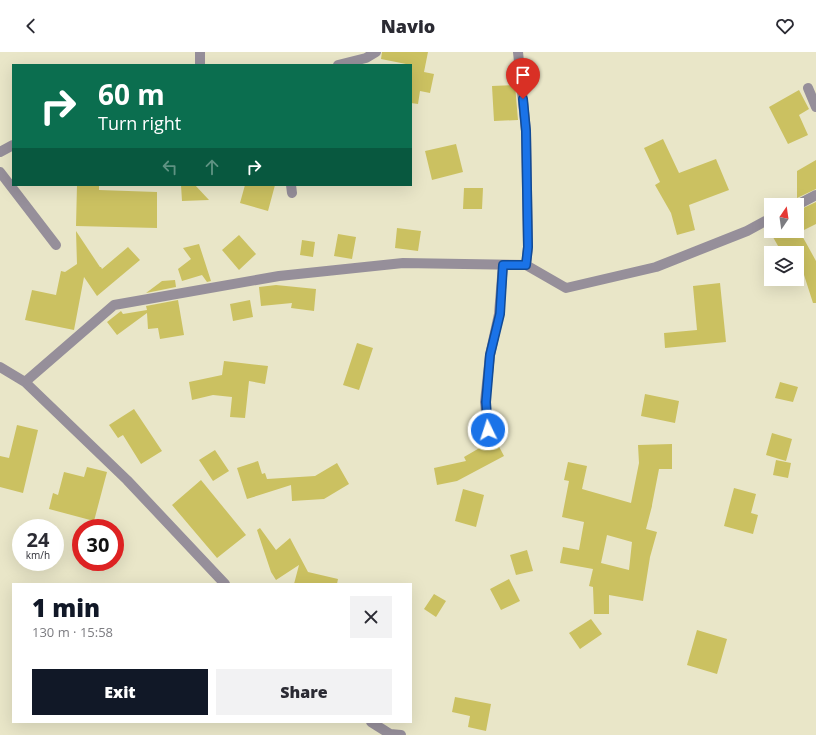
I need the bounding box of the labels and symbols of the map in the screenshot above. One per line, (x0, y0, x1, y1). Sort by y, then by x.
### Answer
pin (506, 58, 540, 99)
north arrow (764, 198, 804, 238)
position arrow (467, 409, 509, 451)
speed limit sign: 30 (72, 519, 124, 571)

